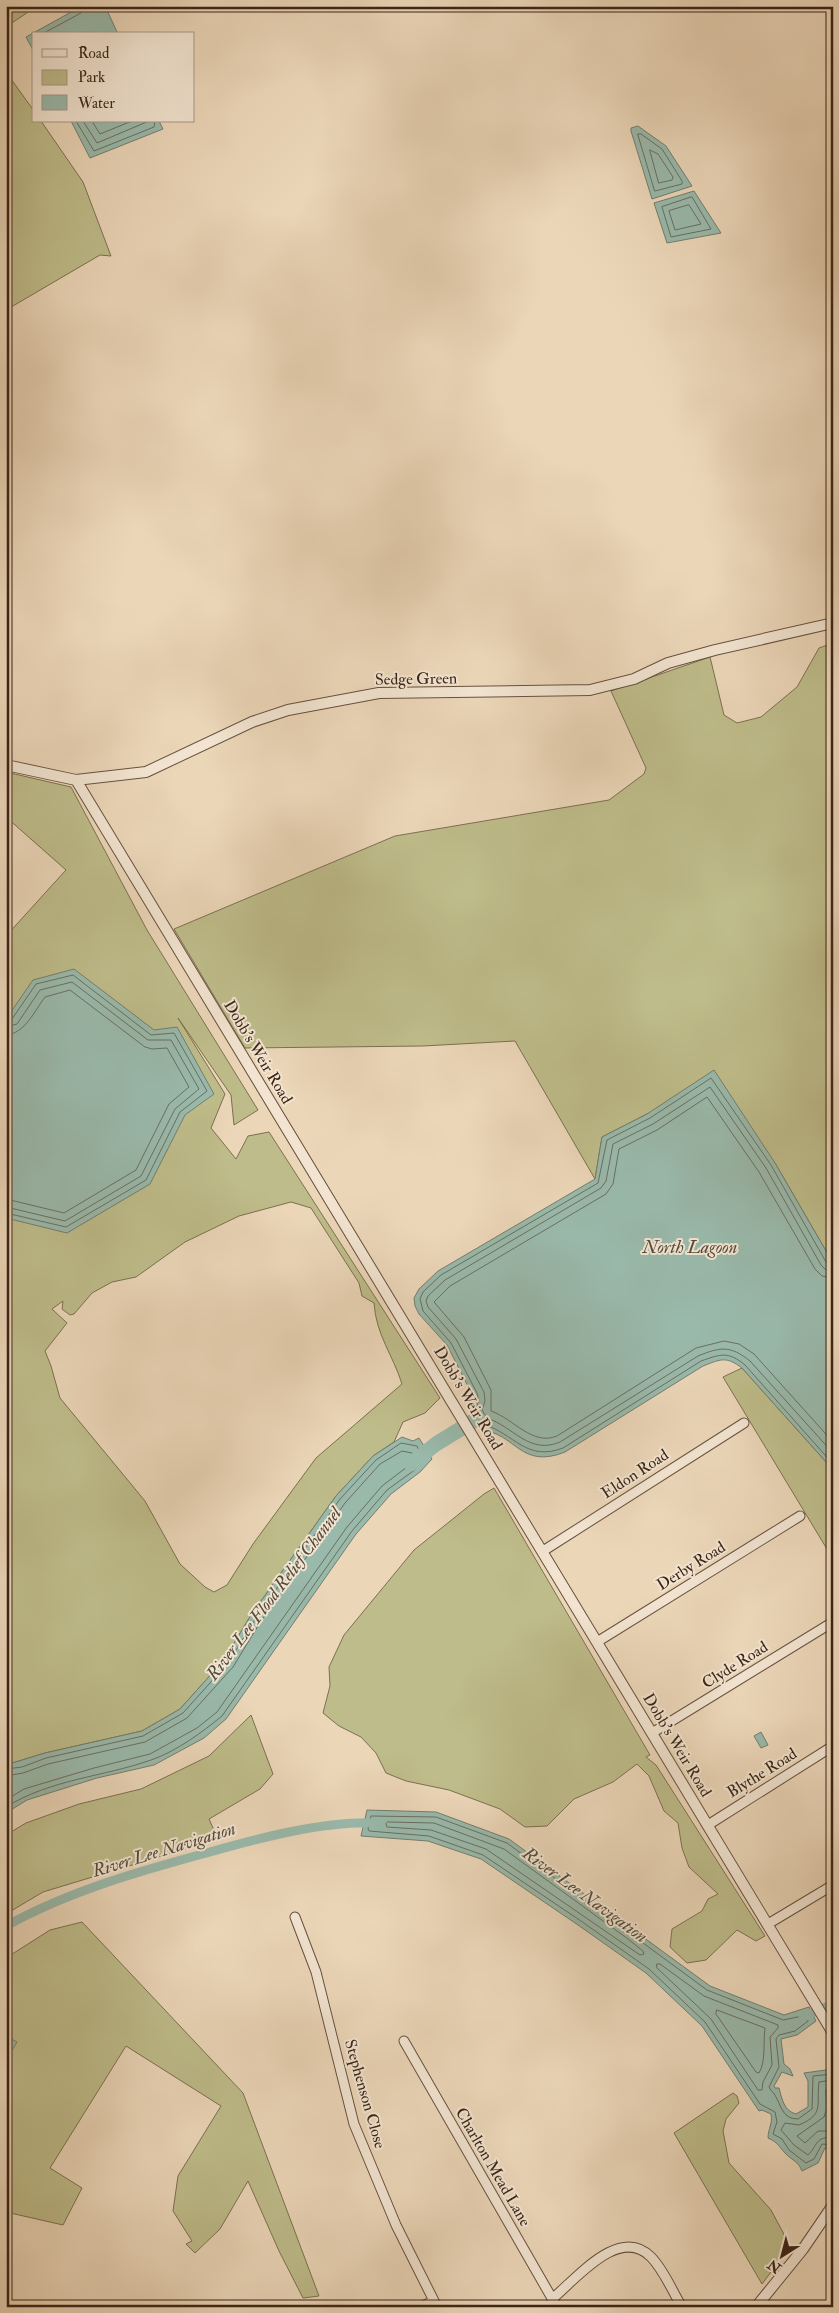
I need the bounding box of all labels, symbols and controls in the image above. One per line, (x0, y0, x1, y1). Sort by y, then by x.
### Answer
legend (32, 32, 195, 122)
text: Road (78, 44, 110, 63)
text: Park (78, 68, 105, 87)
text: Water (77, 94, 115, 113)
street label: Sedge Green (375, 668, 457, 690)
street label: Dobb's Weir Road (219, 996, 297, 1108)
water label: North Lagoon (642, 1236, 737, 1259)
street label: Dobb's Weir Road (429, 1342, 507, 1454)
street label: Eldon Road (598, 1445, 672, 1503)
water label: River Lee Flood Relief Channel (201, 1501, 348, 1686)
street label: Derby Road (653, 1537, 729, 1595)
street label: Clyde Road (698, 1637, 772, 1693)
street label: Dobb's Weir Road (638, 1689, 716, 1801)
street label: Blythe Road (723, 1744, 801, 1802)
water label: River Lee Navigation (89, 1817, 239, 1883)
water label: River Lee Navigation (517, 1841, 652, 1948)
street label: Stephenson Close (339, 2037, 390, 2151)
street label: Charlton Mead Lane (451, 2104, 535, 2230)
north arrow (756, 2230, 806, 2280)
text: N (764, 2255, 786, 2277)

